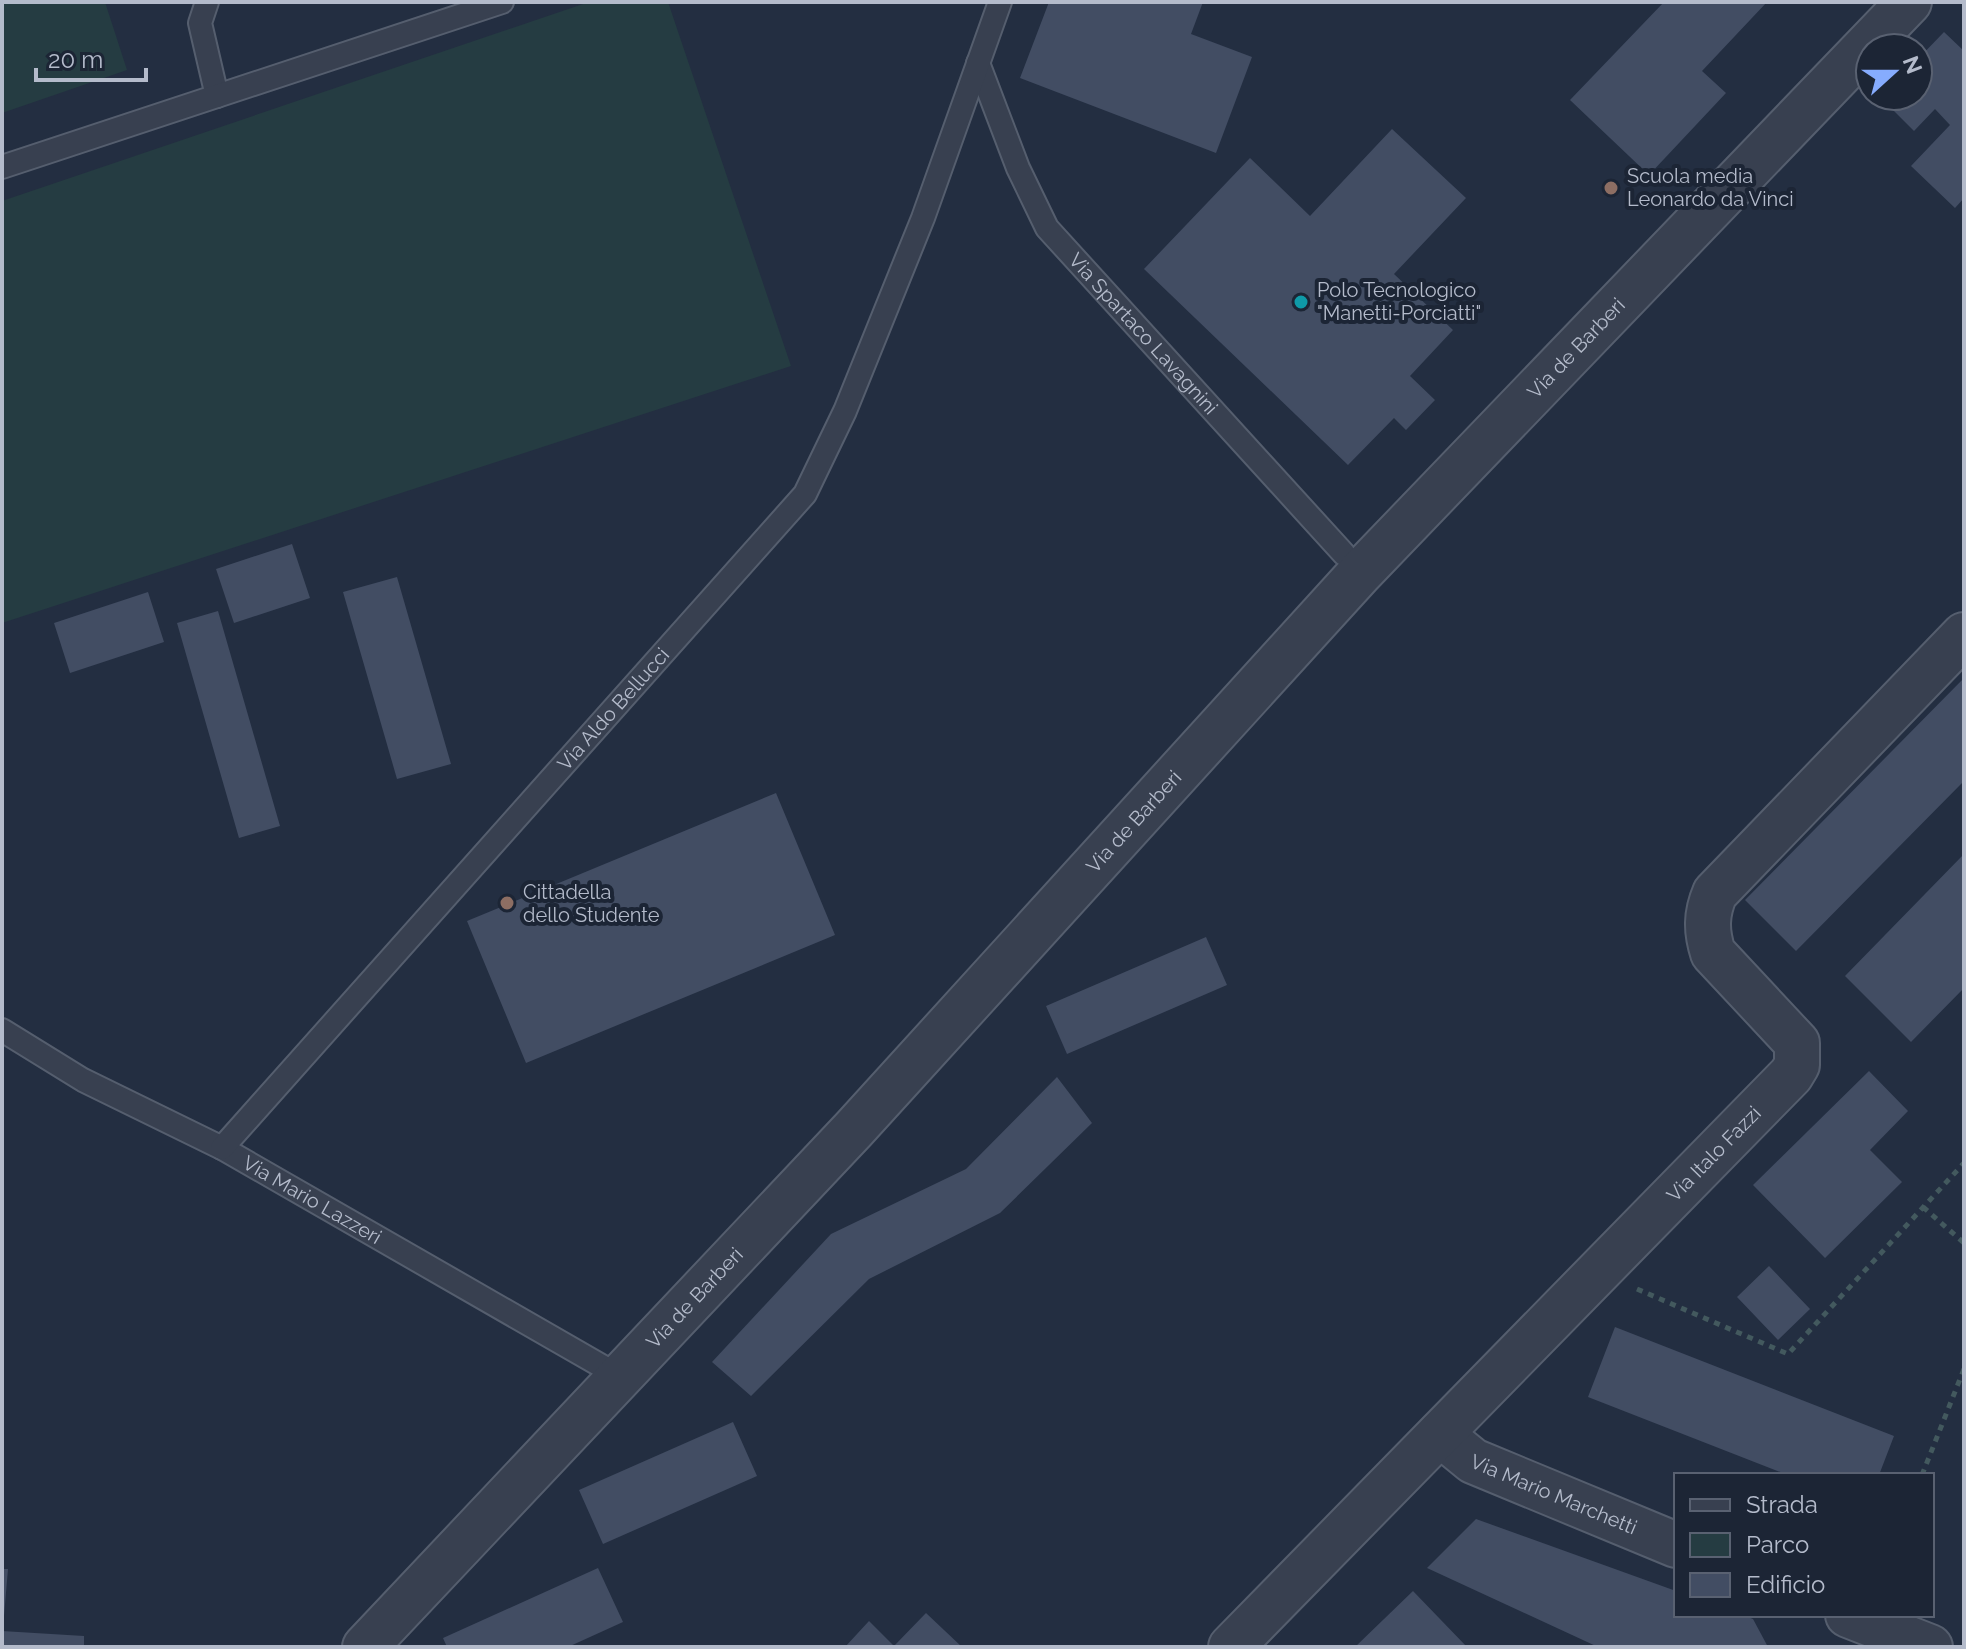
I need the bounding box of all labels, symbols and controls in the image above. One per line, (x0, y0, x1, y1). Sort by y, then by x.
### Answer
scale bar (36, 32, 146, 82)
north arrow (1854, 32, 1934, 112)
text: 20 m (48, 45, 103, 74)
text: N (1898, 52, 1928, 77)
place label: Scuola media Leonardo da Vinci (1627, 164, 1794, 211)
marker: Scuola media Leonardo da Vinci (1602, 179, 1620, 197)
street label: Via Spartaco Lavagnini (1064, 248, 1223, 419)
place label: Polo Tecnologico "Manetti-Porciatti" (1317, 278, 1481, 325)
marker: Polo Tecnologico "Manetti-Porciatti" (1292, 293, 1310, 311)
street label: Via de Barberi (1522, 293, 1630, 403)
street label: Via Aldo Bellucci (552, 643, 674, 775)
street label: Via de Barberi (1081, 765, 1186, 878)
place label: Cittadella dello Studente (523, 880, 660, 927)
marker: Cittadella dello Studente (498, 894, 516, 912)
street label: Via Italo Fazzi (1662, 1101, 1766, 1207)
street label: Via Mario Lazzeri (239, 1151, 386, 1249)
street label: Via de Barberi (641, 1242, 748, 1353)
street label: Via Mario Marchetti (1467, 1449, 1641, 1540)
legend (1674, 1473, 1934, 1617)
text: Strada (1746, 1490, 1818, 1519)
text: Parco (1746, 1530, 1809, 1559)
text: Edificio (1746, 1570, 1825, 1599)

